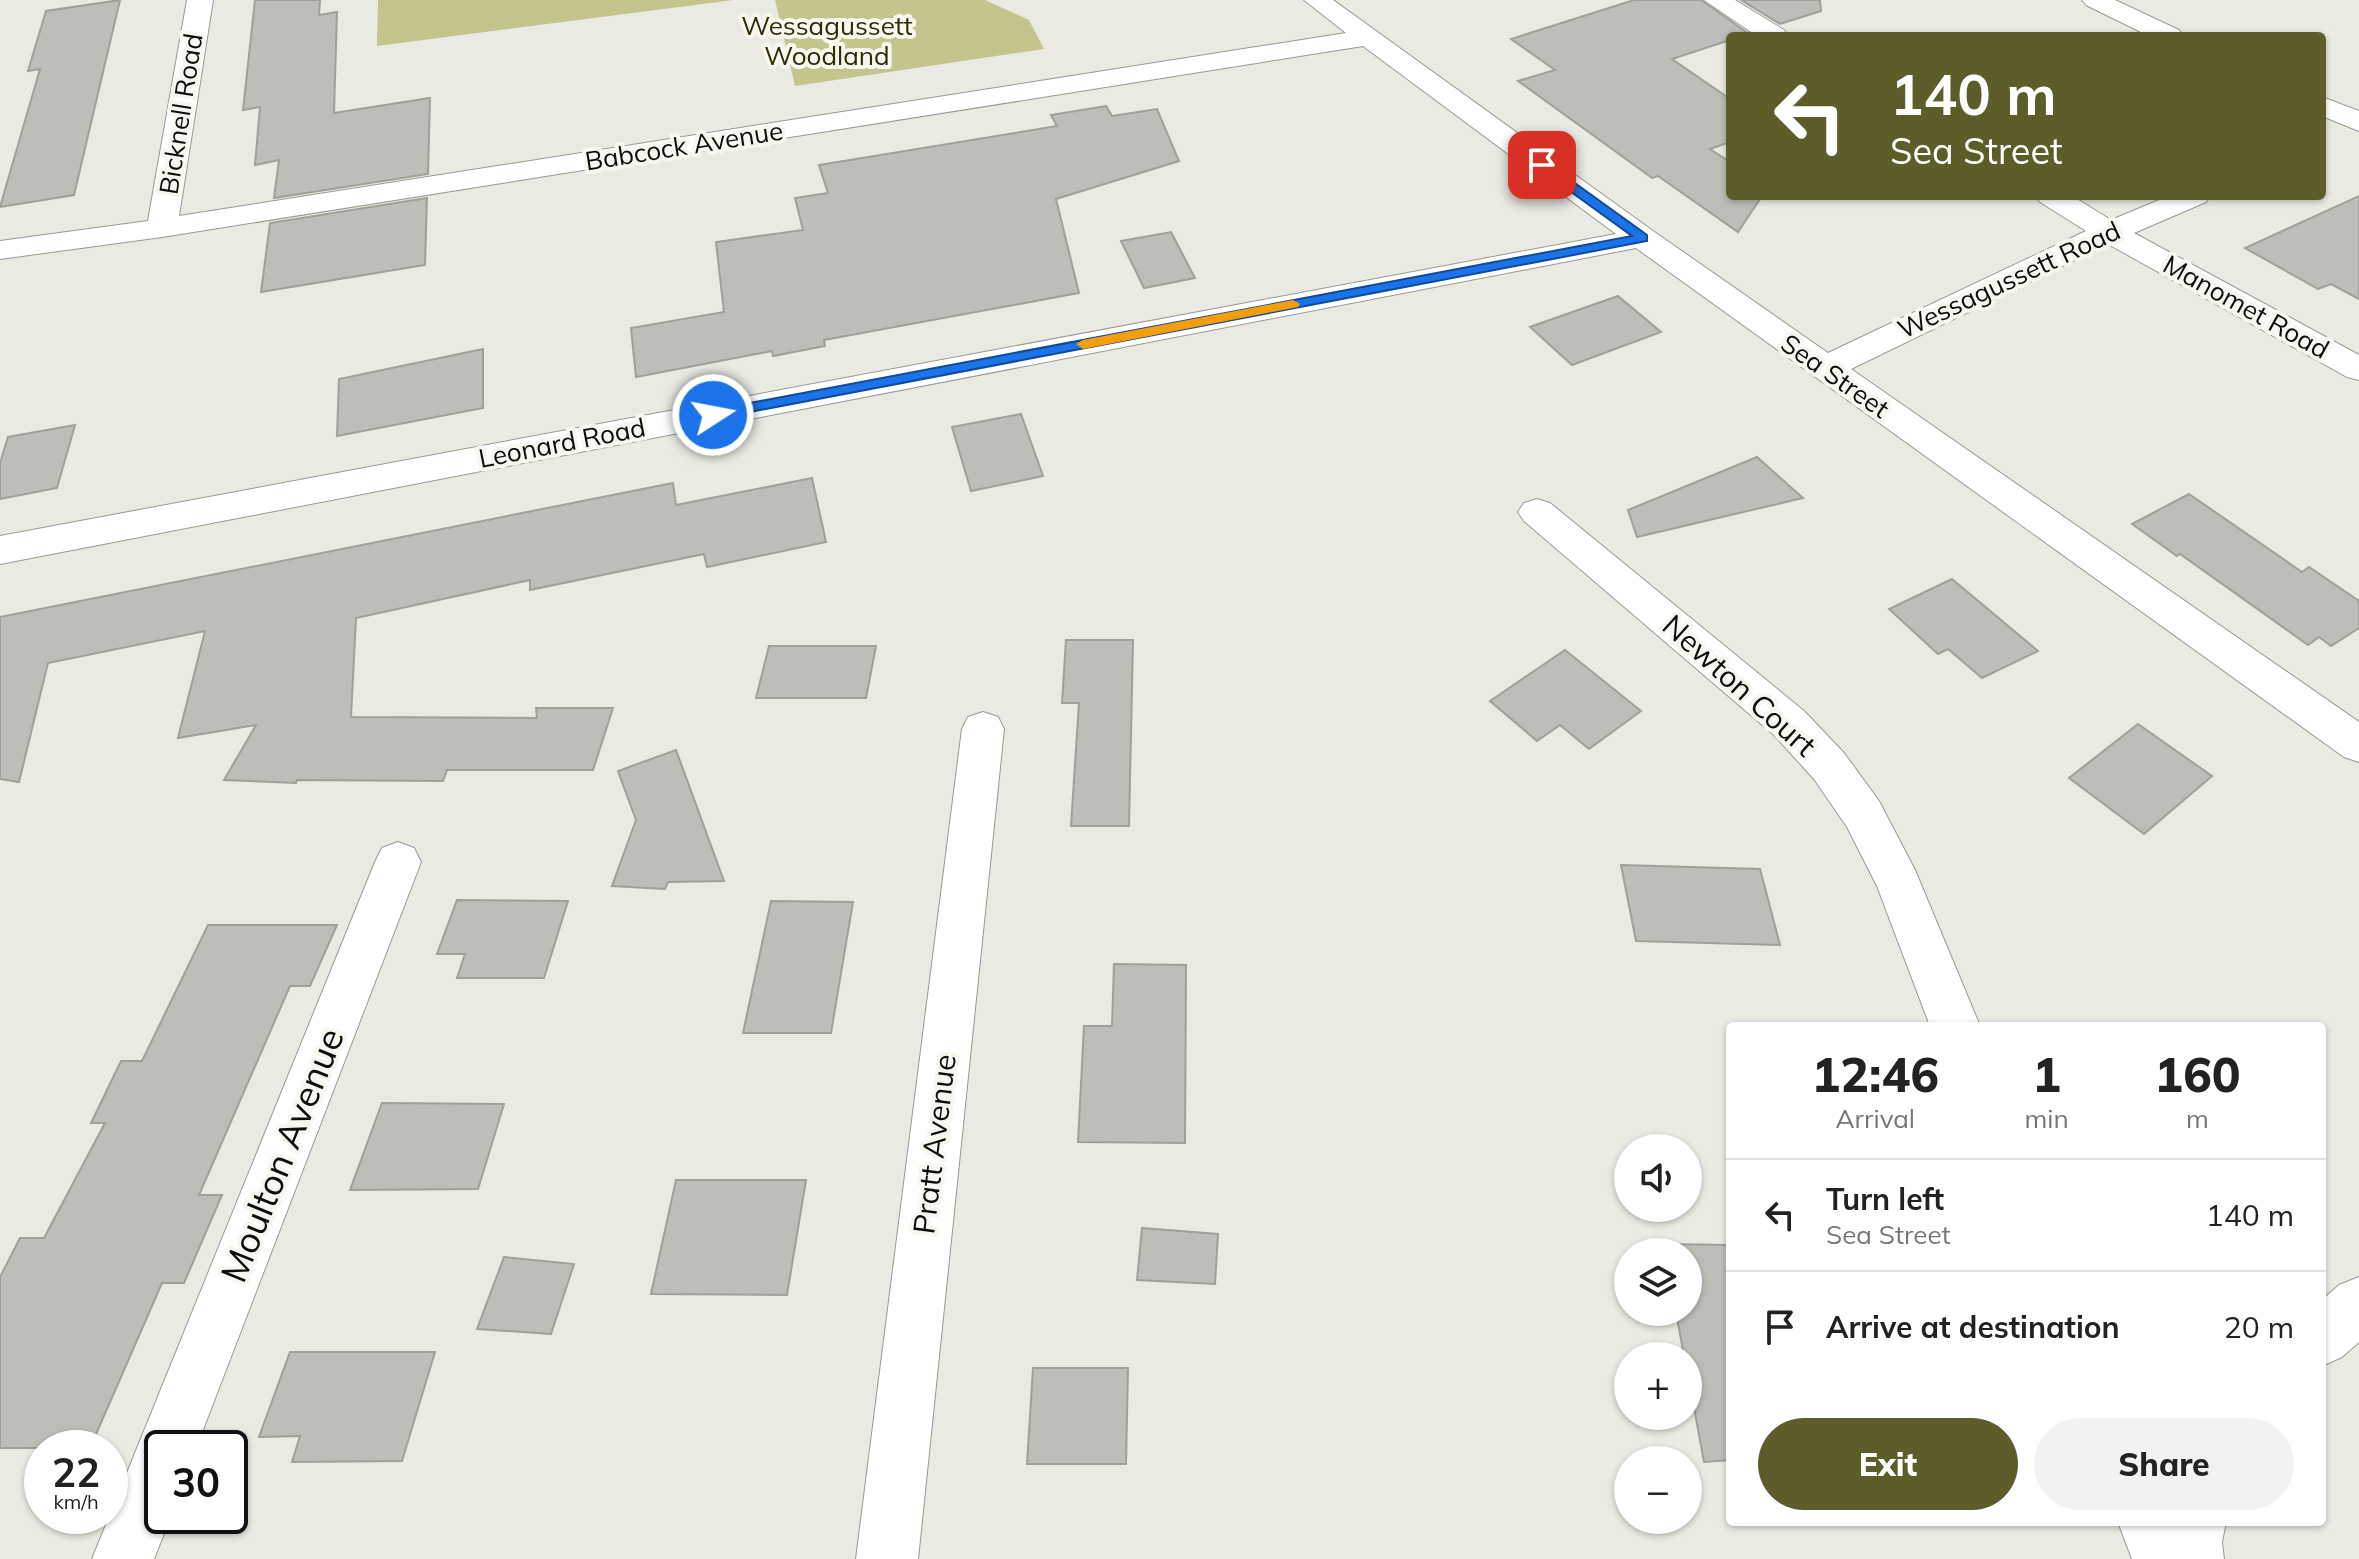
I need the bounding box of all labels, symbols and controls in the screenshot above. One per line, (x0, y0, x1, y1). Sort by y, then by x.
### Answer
park label: Wessagussett Woodland (741, 9, 913, 72)
street label: Bicknell Road (152, 31, 210, 197)
text: 140 m (1890, 59, 2057, 129)
icon: left (1758, 64, 1862, 168)
street label: Babcock Avenue (583, 114, 785, 177)
text: Sea Street (1890, 128, 2063, 173)
pin (1508, 131, 1576, 199)
icon: arrive (1520, 143, 1564, 187)
street label: Wessagussett Road (1892, 213, 2125, 346)
street label: Manomet Road (2158, 247, 2335, 366)
street label: Sea Street (1775, 326, 1896, 425)
position arrow (671, 373, 755, 457)
street label: Leonard Road (476, 410, 648, 475)
street label: Newton Court (1655, 606, 1824, 764)
street label: Moulton Avenue (210, 1021, 353, 1288)
text: 12:46 (1811, 1044, 1939, 1104)
text: 1 (2032, 1044, 2061, 1104)
text: 160 (2154, 1044, 2241, 1104)
street label: Pratt Avenue (904, 1052, 964, 1236)
text: Arrival (1835, 1102, 1915, 1135)
text: min (2025, 1102, 2069, 1135)
text: m (2186, 1102, 2209, 1135)
map controls (1614, 1134, 1702, 1534)
button: sound (1614, 1134, 1702, 1222)
text: Turn left (1826, 1180, 1944, 1218)
icon: left (1758, 1193, 1802, 1237)
text: 140 m (2206, 1196, 2294, 1234)
text: Sea Street (1826, 1218, 1951, 1251)
button: layers (1614, 1238, 1702, 1326)
icon: arrive (1758, 1305, 1802, 1349)
text: Arrive at destination (1826, 1308, 2120, 1346)
text: 20 m (2224, 1308, 2294, 1346)
button: + (1614, 1342, 1702, 1430)
button: Exit (1758, 1418, 2018, 1510)
button: Share (2034, 1418, 2294, 1510)
speed limit sign: 30 (144, 1430, 248, 1534)
button: − (1614, 1446, 1702, 1534)
text: 22 (52, 1447, 100, 1497)
text: km/h (53, 1489, 99, 1514)

